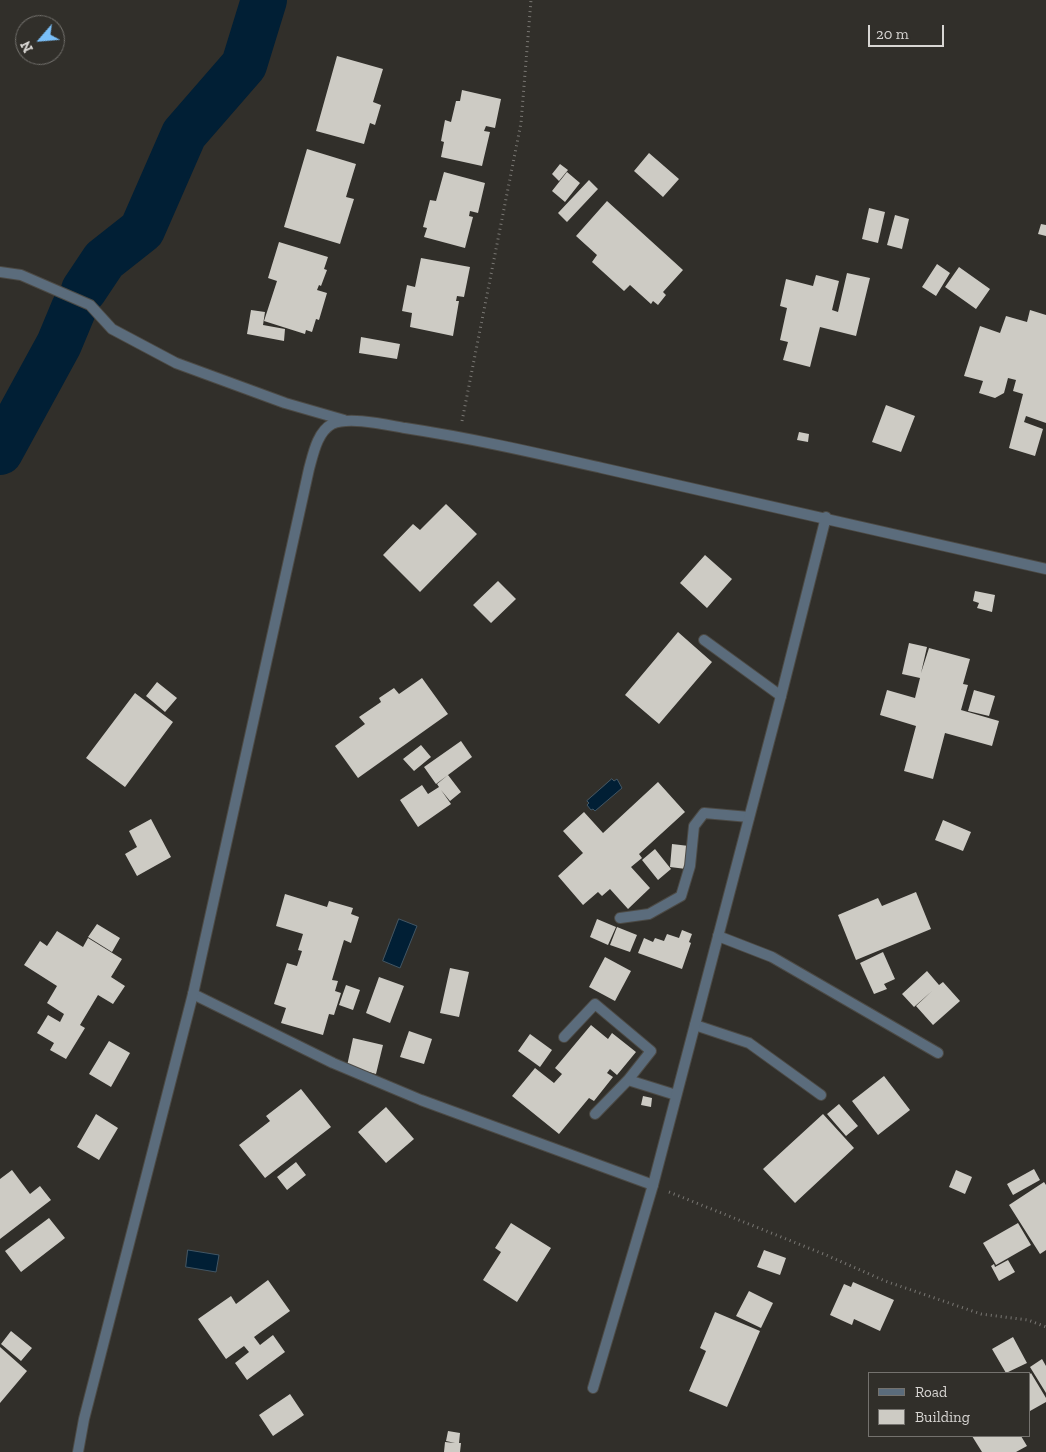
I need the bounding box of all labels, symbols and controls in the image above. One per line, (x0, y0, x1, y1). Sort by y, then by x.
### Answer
north arrow (15, 15, 65, 65)
scale bar (871, 15, 947, 47)
text: 20 m (876, 25, 909, 43)
text: N (17, 38, 37, 55)
legend (868, 1372, 1031, 1437)
text: Road (915, 1383, 947, 1401)
text: Building (915, 1408, 970, 1426)

